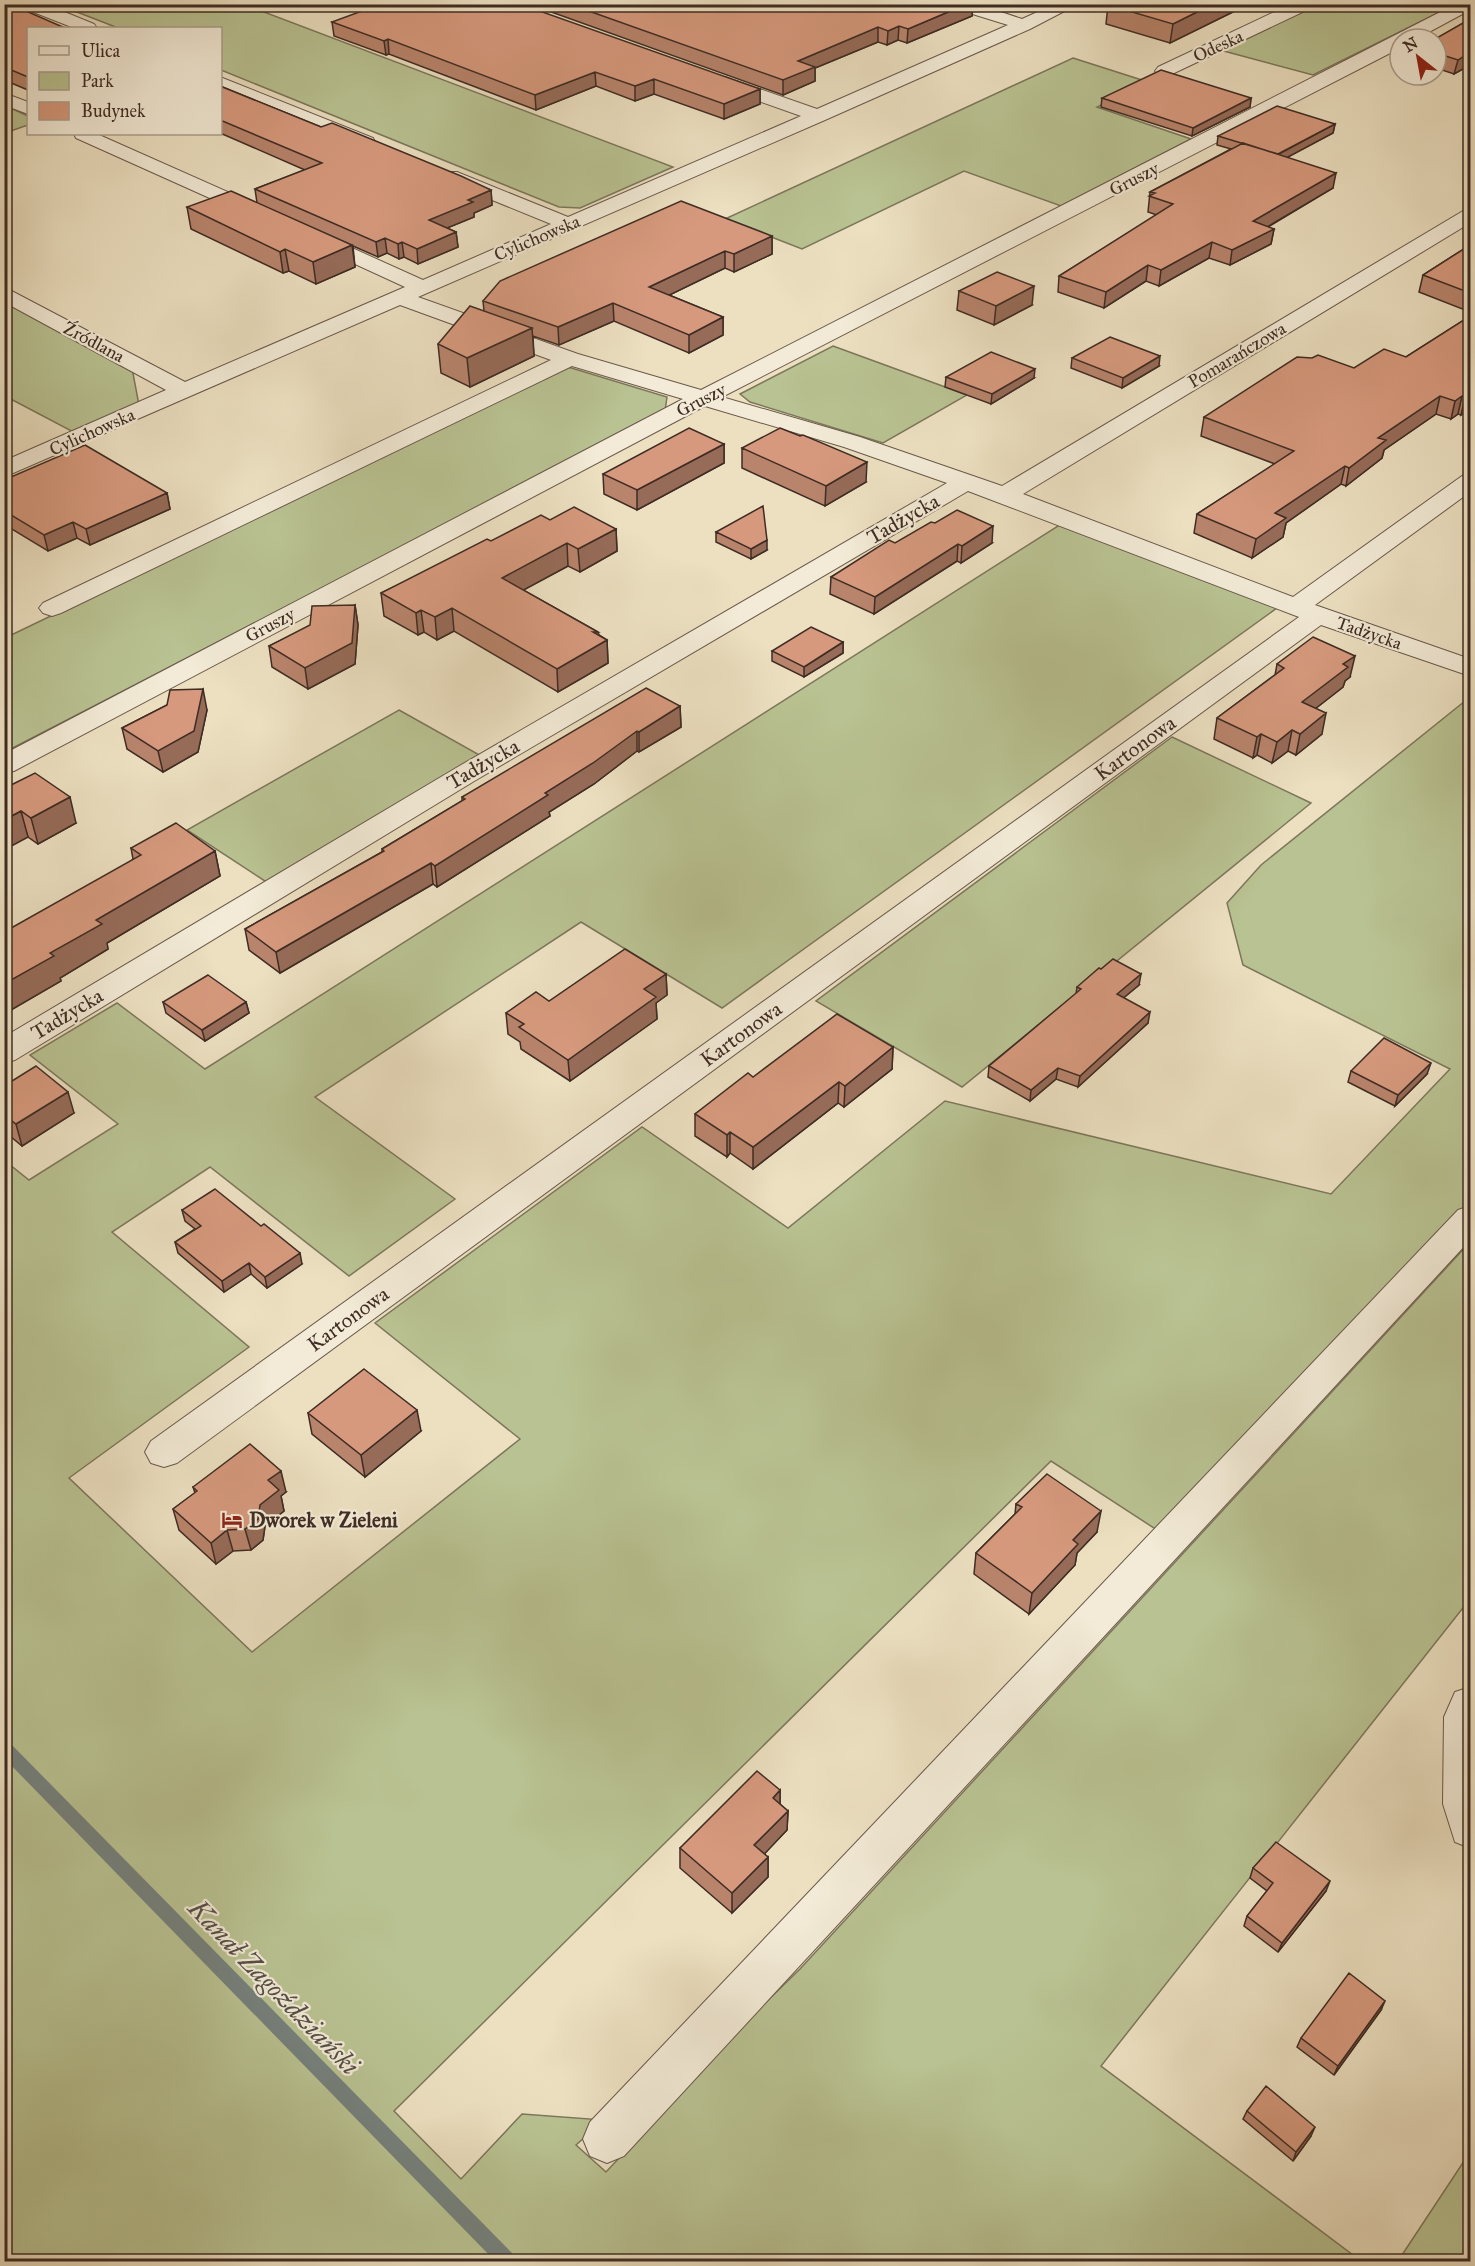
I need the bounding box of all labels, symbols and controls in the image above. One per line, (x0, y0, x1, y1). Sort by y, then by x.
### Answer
street label: Odeska (1189, 25, 1247, 67)
legend (27, 27, 222, 135)
north arrow (1388, 27, 1448, 87)
text: N (1400, 33, 1422, 56)
text: Ulica (81, 40, 121, 62)
text: Park (81, 70, 114, 92)
text: Budynek (81, 100, 146, 122)
street label: Gruszy (1105, 157, 1163, 201)
street label: Cylichowska (491, 210, 584, 266)
street label: Źródlana (60, 315, 130, 367)
street label: Pomarańczowa (1184, 317, 1290, 393)
street label: Gruszy (672, 378, 730, 422)
street label: Cylichowska (46, 403, 139, 461)
street label: Tadżycka (862, 488, 944, 550)
street label: Gruszy (241, 603, 299, 647)
street label: Tadżycka (1333, 612, 1405, 655)
street label: Kartonowa (1089, 710, 1181, 786)
street label: Tadżycka (442, 733, 524, 795)
street label: Tadżycka (26, 982, 108, 1046)
street label: Kartonowa (695, 996, 787, 1072)
street label: Kartonowa (302, 1281, 394, 1357)
place label: Dworek w Zieleni (249, 1507, 398, 1533)
hotel icon: Dworek w Zieleni (220, 1508, 244, 1532)
water label: Kanał Zagoździański (180, 1890, 367, 2082)

